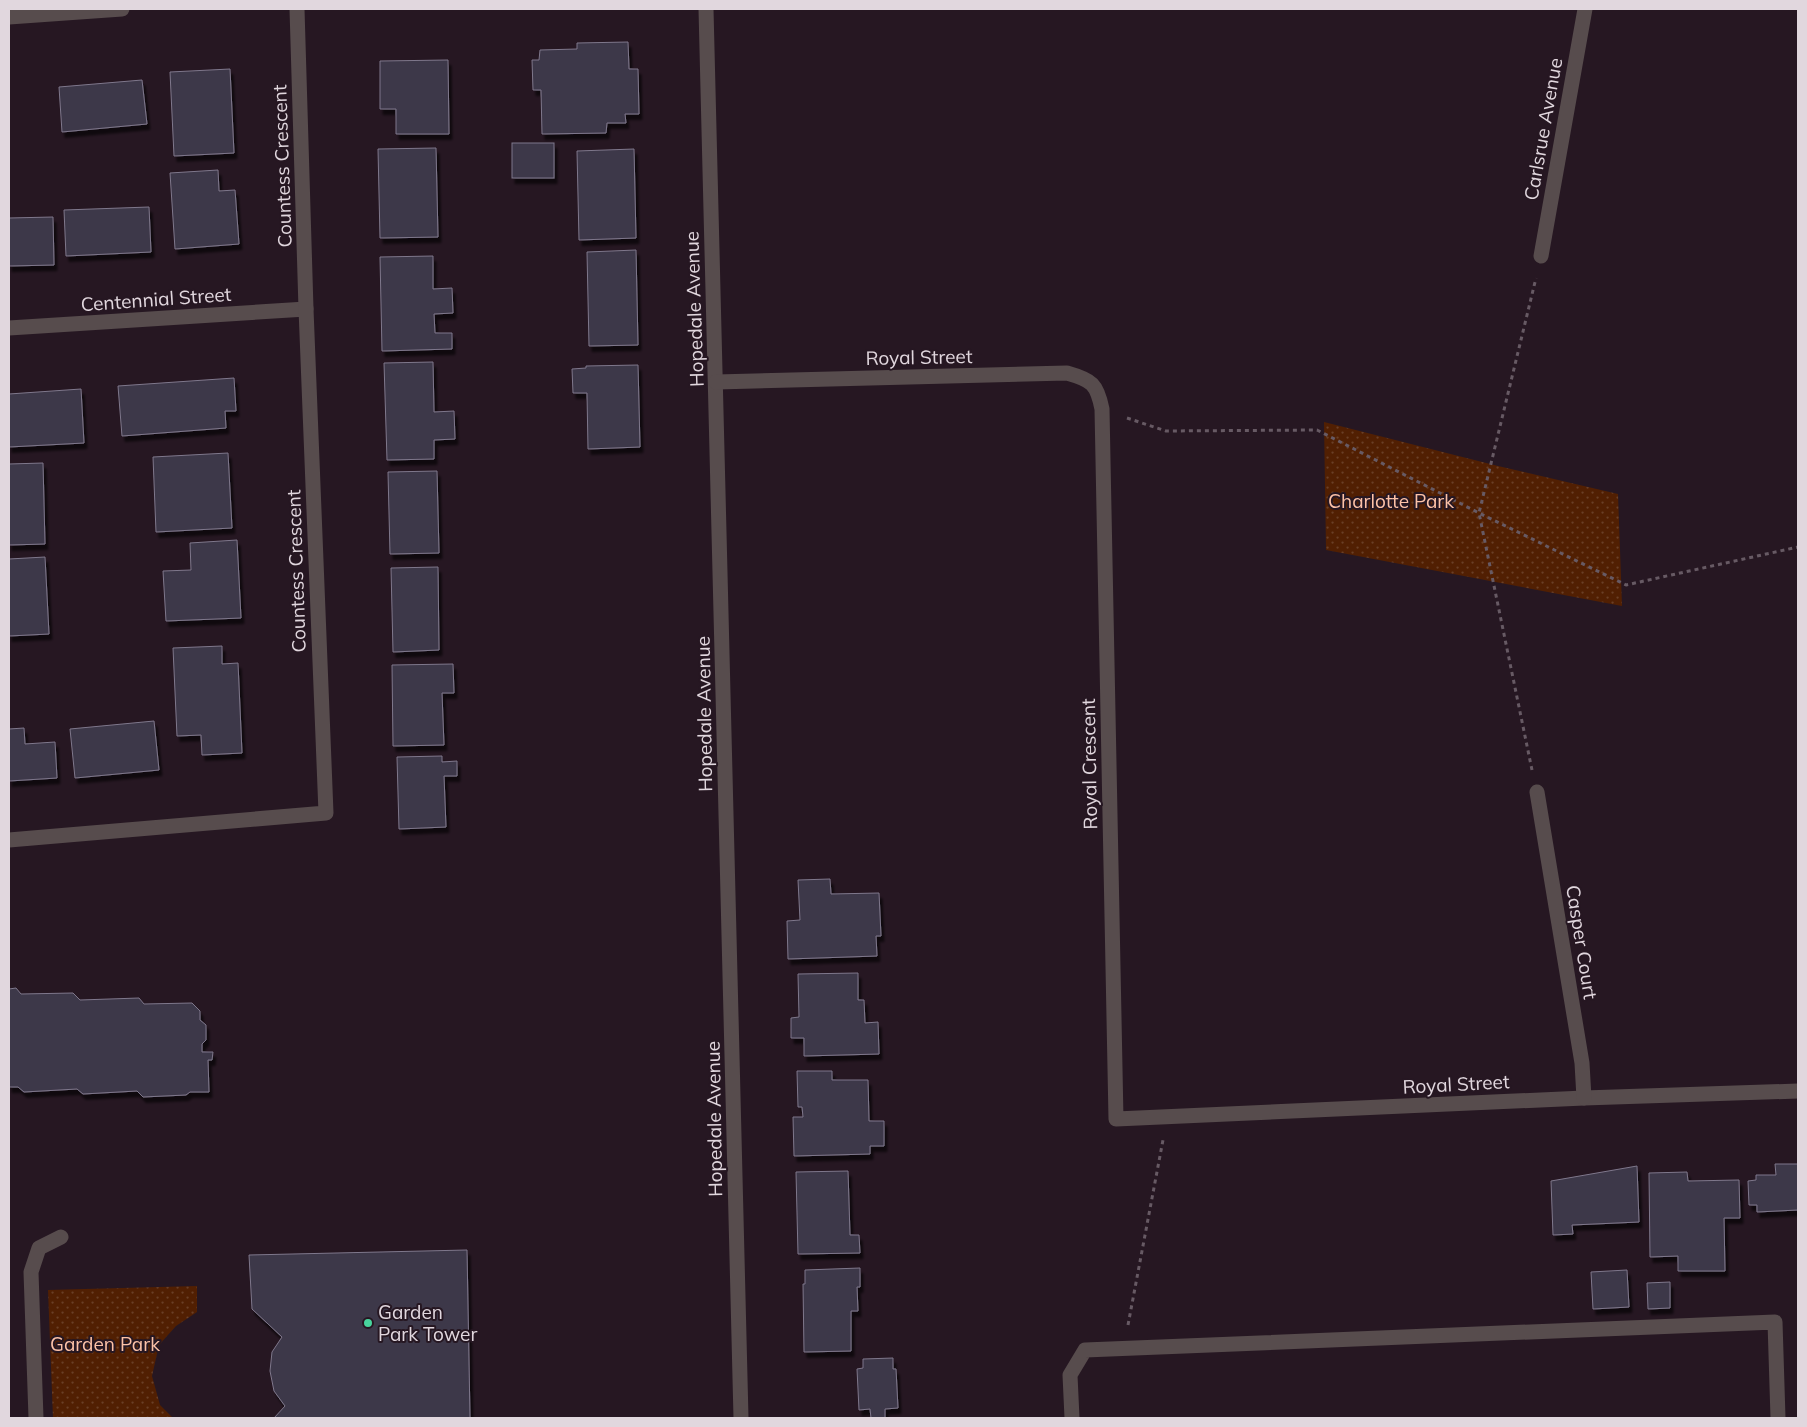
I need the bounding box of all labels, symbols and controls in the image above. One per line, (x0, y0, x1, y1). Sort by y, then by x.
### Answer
street label: Carlsrue Avenue (1519, 56, 1567, 202)
street label: Countess Crescent (267, 84, 297, 248)
street label: Hopedale Avenue (679, 231, 709, 387)
street label: Centennial Street (80, 282, 232, 316)
street label: Royal Street (865, 344, 973, 370)
street label: Countess Crescent (281, 489, 311, 653)
park label: Charlotte Park (1328, 489, 1454, 513)
street label: Hopedale Avenue (691, 636, 717, 792)
street label: Royal Crescent (1076, 698, 1102, 830)
street label: Casper Court (1561, 883, 1603, 1001)
street label: Hopedale Avenue (701, 1041, 727, 1197)
street label: Royal Street (1402, 1069, 1510, 1099)
place label: Garden Park Tower (378, 1300, 477, 1346)
marker: Garden Park Tower (362, 1317, 374, 1329)
park label: Garden Park (50, 1332, 160, 1356)

